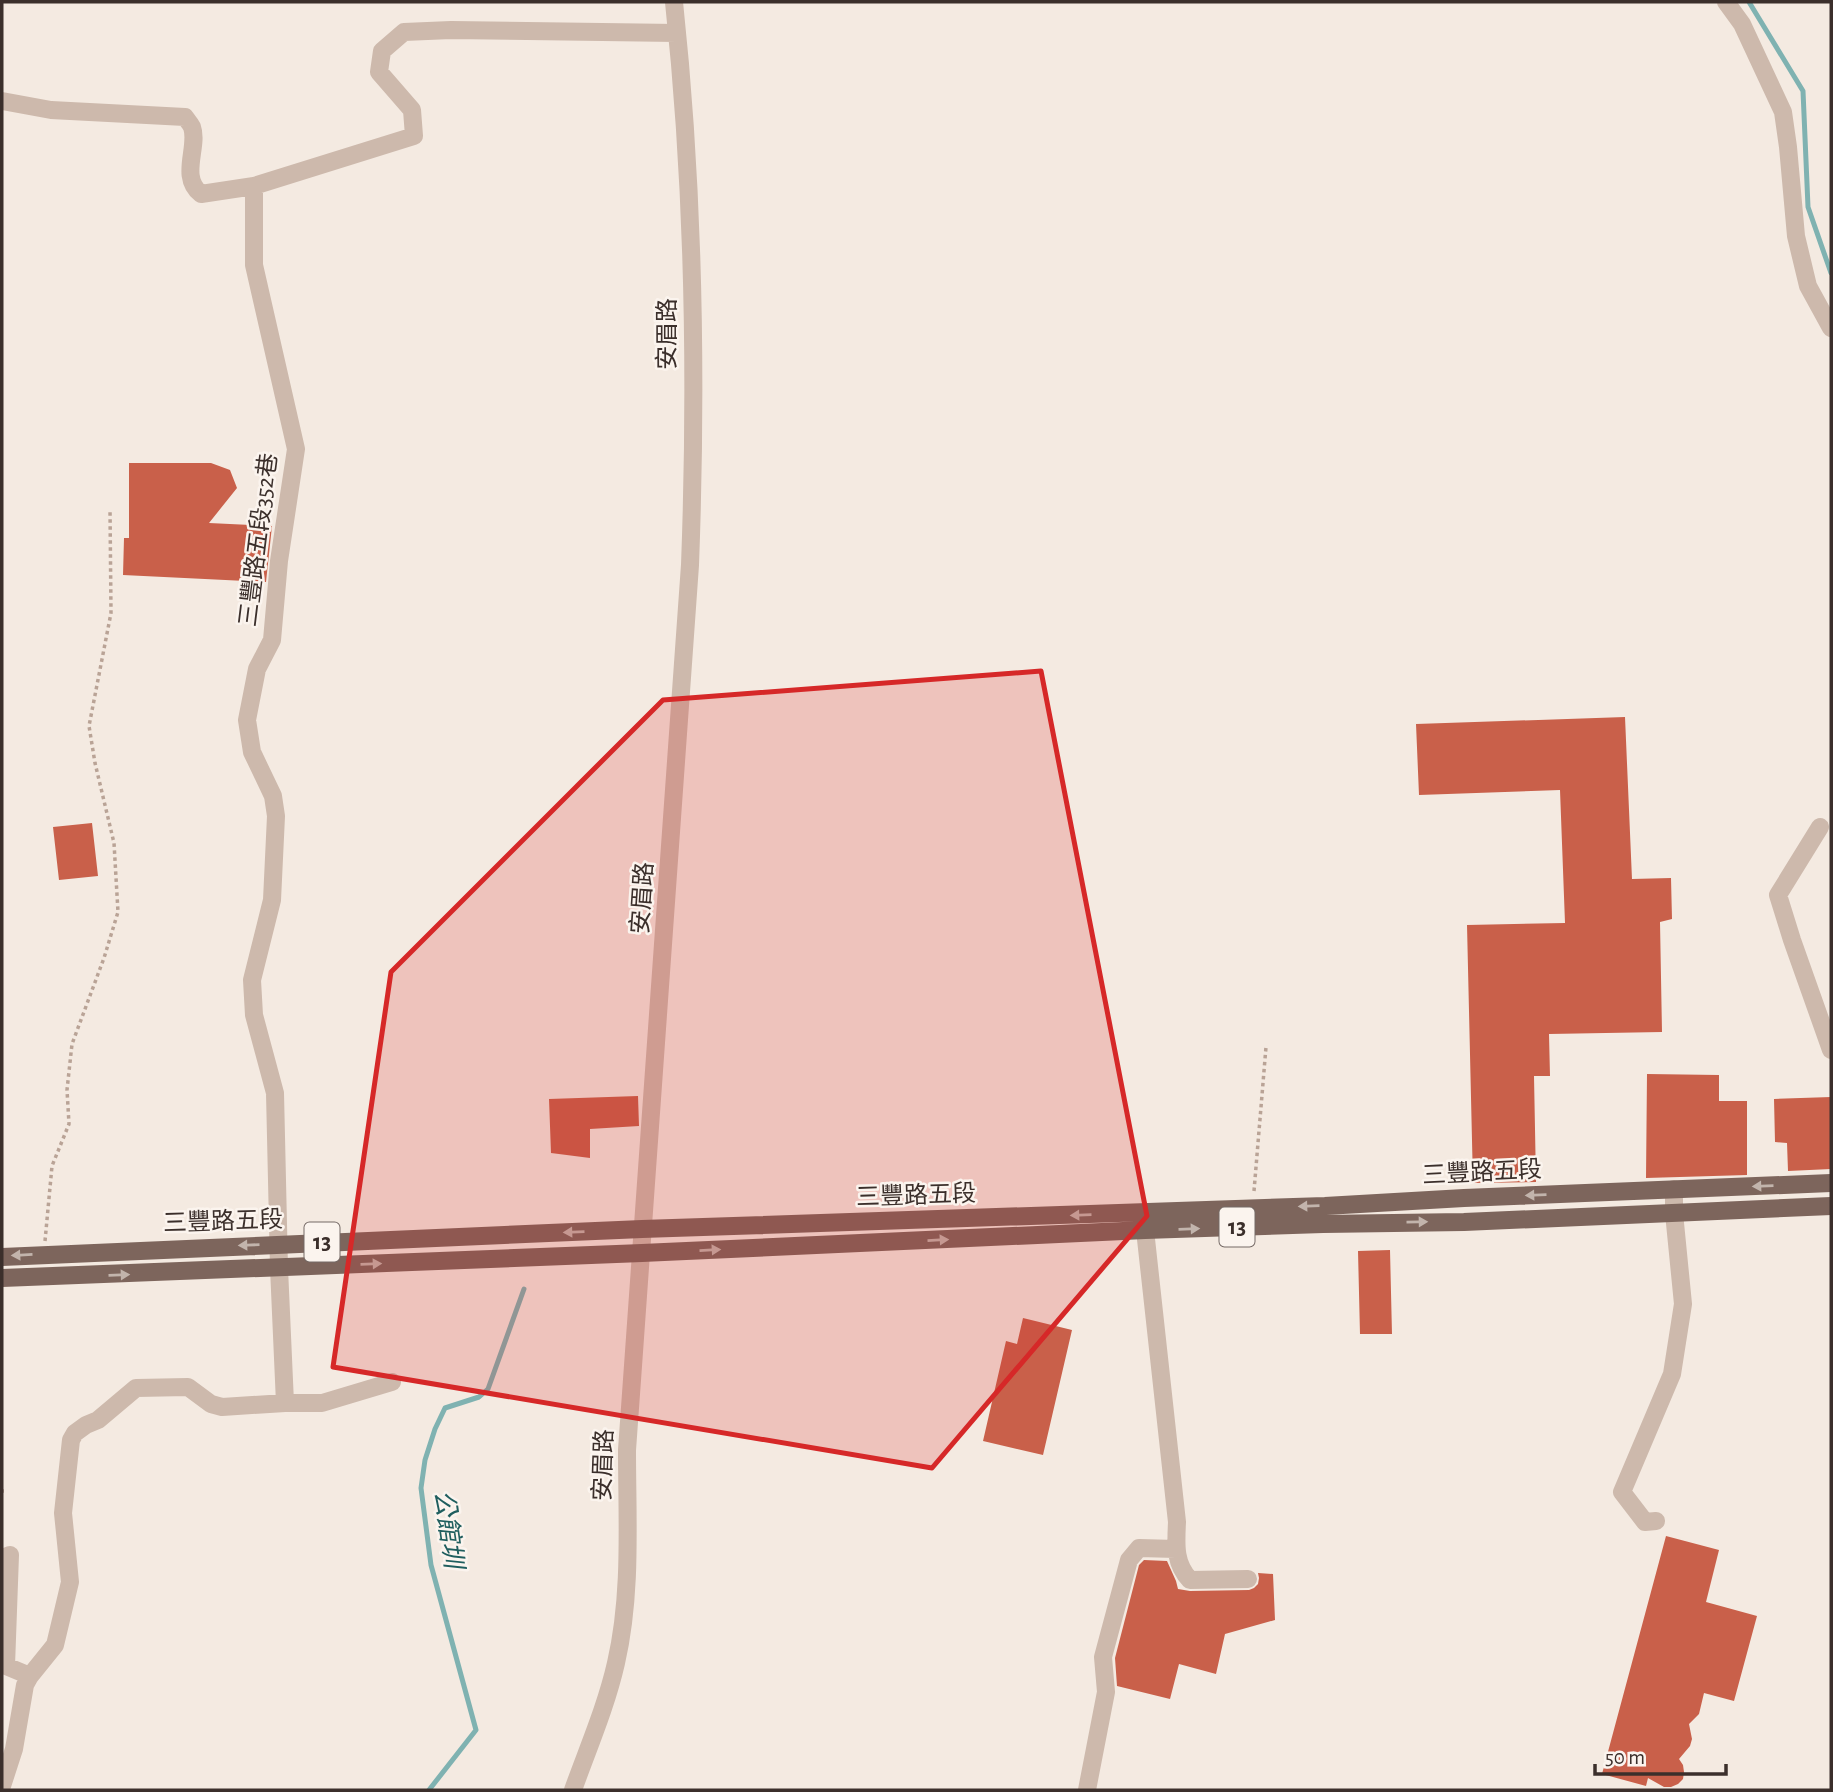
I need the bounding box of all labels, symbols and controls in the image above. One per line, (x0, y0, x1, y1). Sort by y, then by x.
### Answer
street label: 安眉路 (654, 298, 680, 370)
street label: 三豐路五段352巷 (234, 452, 282, 628)
street label: 安眉路 (627, 861, 657, 935)
street label: 三豐路五段 (1421, 1156, 1543, 1188)
street label: 三豐路五段 (856, 1180, 976, 1210)
one-way arrow (1752, 1180, 1774, 1191)
one-way arrow (1524, 1189, 1546, 1200)
one-way arrow (1297, 1201, 1319, 1212)
street label: 三豐路五段 (163, 1206, 283, 1236)
road number: 13 (1220, 1208, 1254, 1246)
one-way arrow (1070, 1209, 1092, 1220)
one-way arrow (1406, 1217, 1428, 1228)
road number: 13 (304, 1222, 340, 1261)
one-way arrow (1179, 1223, 1201, 1234)
one-way arrow (563, 1227, 585, 1238)
one-way arrow (927, 1234, 949, 1245)
one-way arrow (238, 1240, 260, 1251)
one-way arrow (699, 1244, 721, 1255)
one-way arrow (10, 1250, 32, 1261)
one-way arrow (360, 1258, 382, 1269)
one-way arrow (108, 1269, 130, 1280)
street label: 安眉路 (589, 1429, 617, 1501)
water label: 公館圳 (430, 1488, 469, 1573)
scale bar (1595, 1732, 1726, 1776)
text: 50 m (1605, 1747, 1645, 1768)

